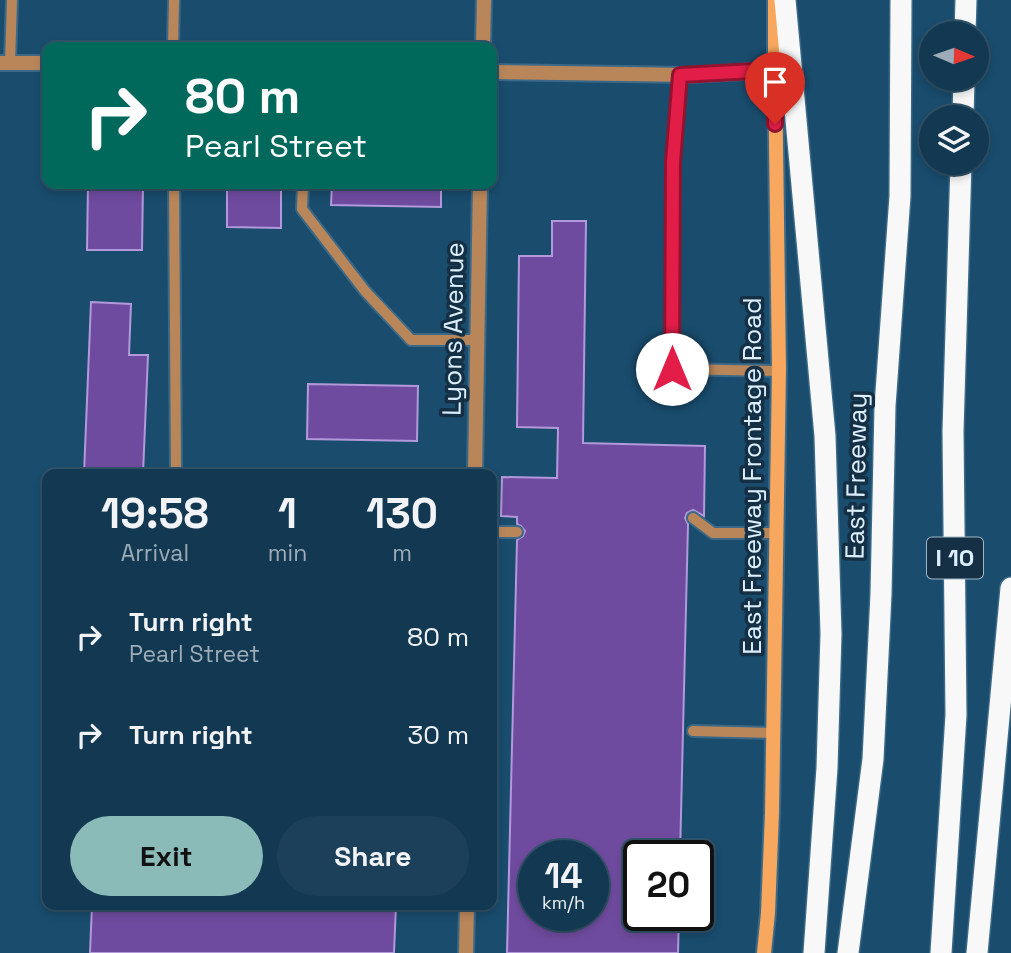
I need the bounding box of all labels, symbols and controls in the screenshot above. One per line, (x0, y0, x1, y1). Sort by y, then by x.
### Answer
north arrow (919, 21, 989, 91)
map controls (919, 21, 989, 175)
pin (745, 52, 805, 124)
icon: arrive (756, 63, 794, 101)
text: 80 m (185, 65, 300, 127)
icon: right (70, 70, 161, 161)
button: layers (919, 105, 989, 175)
text: Pearl Street (185, 126, 367, 166)
street label: Lyons Avenue (434, 242, 472, 416)
street label: East Freeway Frontage Road (735, 297, 769, 655)
position arrow (635, 332, 709, 406)
street label: East Freeway (838, 392, 874, 560)
text: 19:58 (101, 487, 209, 540)
text: 1 (278, 487, 297, 540)
text: 130 (366, 487, 438, 540)
text: Arrival (121, 538, 189, 568)
text: min (268, 538, 307, 568)
text: m (392, 538, 412, 568)
road number: I 10 (927, 538, 983, 578)
text: Turn right (129, 605, 253, 639)
icon: right (70, 618, 108, 656)
text: 80 m (407, 620, 469, 654)
text: Pearl Street (129, 639, 260, 669)
icon: right (70, 716, 108, 754)
text: Turn right (129, 718, 253, 752)
text: 30 m (408, 718, 469, 752)
button: Exit (70, 816, 263, 896)
button: Share (277, 816, 469, 896)
speed limit sign: 20 (623, 840, 714, 931)
text: 14 (544, 854, 583, 898)
text: km/h (542, 891, 585, 914)

